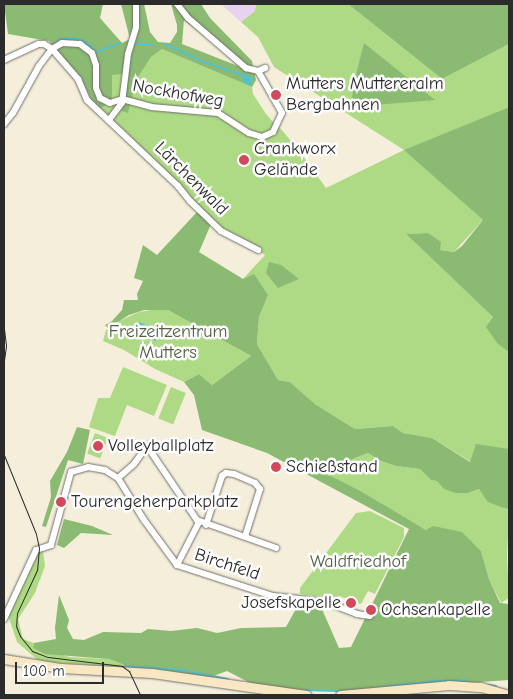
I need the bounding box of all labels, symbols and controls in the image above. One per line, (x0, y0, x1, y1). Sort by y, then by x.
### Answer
place label: Mutters Muttereralm Bergbahnen (286, 74, 444, 116)
street label: Nockhofweg (131, 75, 225, 113)
marker: Mutters Muttereralm Bergbahnen (270, 89, 282, 101)
street label: Lärchenwald (150, 138, 232, 220)
place label: Crankworx Gelände (254, 139, 335, 182)
marker: Crankworx Gelände (238, 154, 250, 166)
park label: Freizeitzentrum Mutters (109, 322, 227, 364)
place label: Volleyballplatz (108, 435, 214, 457)
marker: Volleyballplatz (92, 440, 104, 452)
place label: Schießstand (286, 456, 378, 478)
marker: Schießstand (270, 461, 282, 473)
place label: Tourengeherparkplatz (71, 491, 238, 513)
marker: Tourengeherparkplatz (55, 496, 67, 508)
street label: Birchfeld (192, 544, 262, 586)
park label: Waldfriedhof (310, 551, 406, 573)
place label: Josefskapelle (241, 592, 341, 614)
marker: Josefskapelle (345, 597, 357, 609)
place label: Ochsenkapelle (381, 599, 490, 621)
marker: Ochsenkapelle (365, 604, 377, 616)
scale bar (18, 652, 106, 684)
text: 100 m (23, 662, 65, 680)

